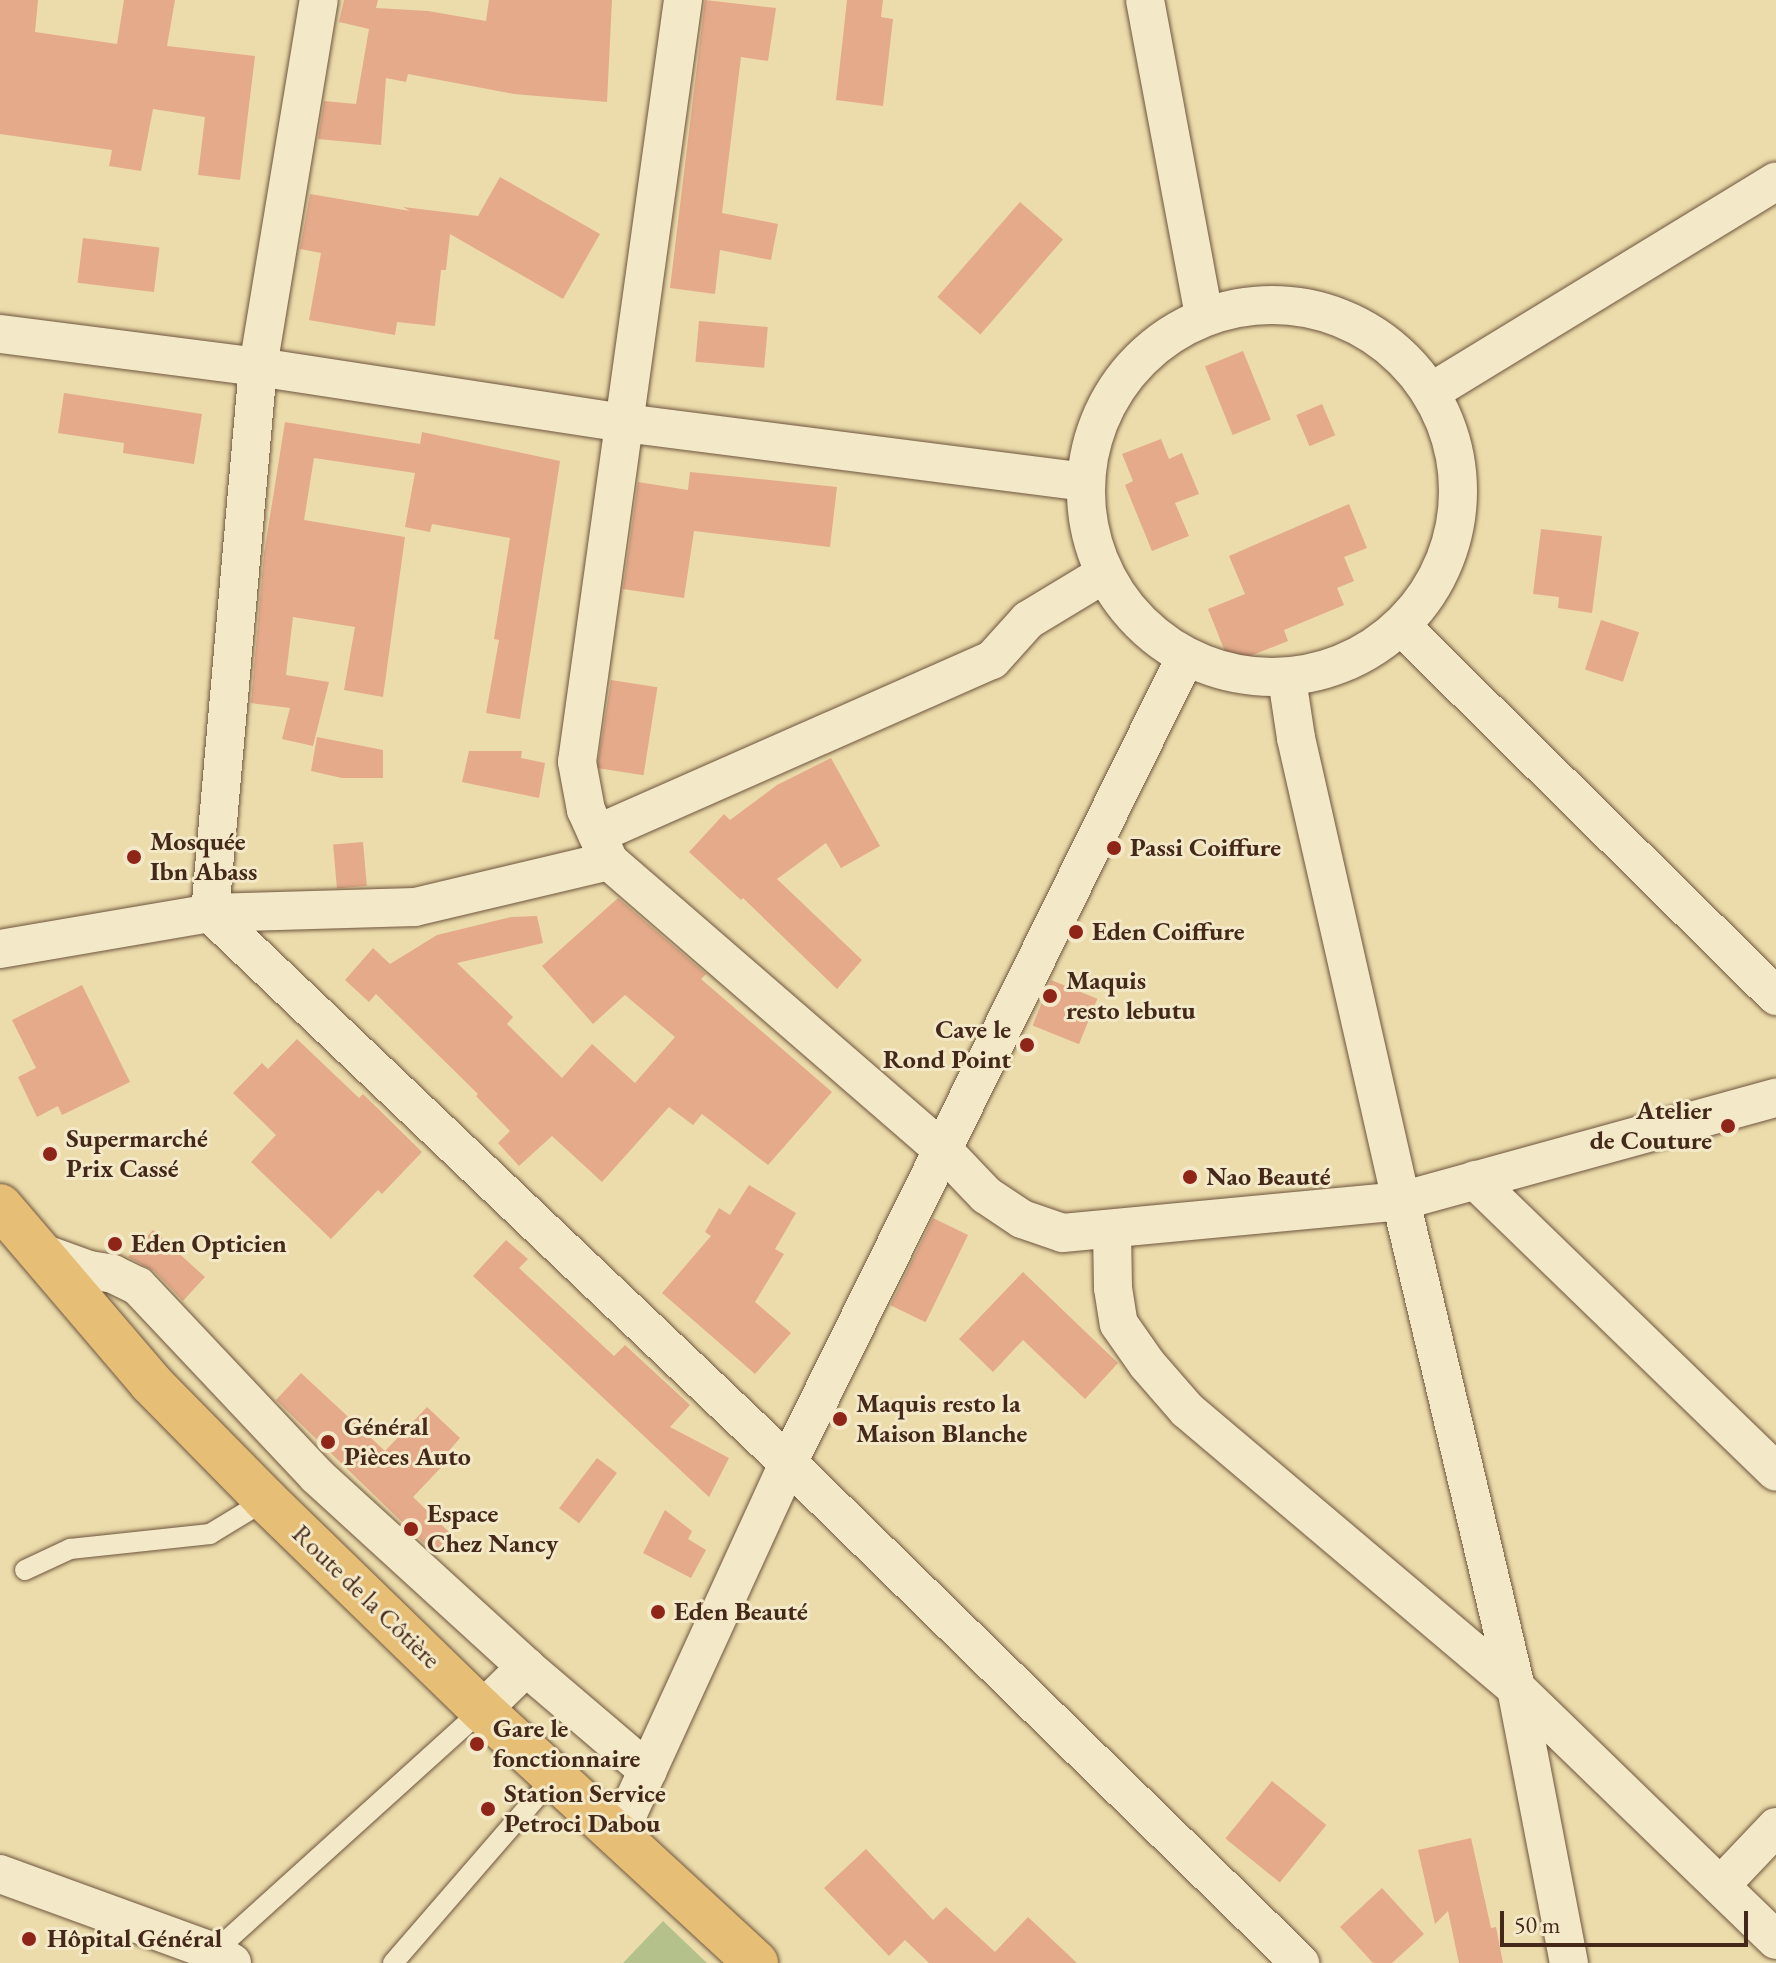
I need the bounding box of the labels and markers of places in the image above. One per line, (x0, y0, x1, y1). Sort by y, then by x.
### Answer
place label: Mosquée Ibn Abass (150, 826, 257, 888)
place label: Passi Coiffure (1130, 832, 1281, 864)
marker: Passi Coiffure (1105, 839, 1123, 857)
marker: Mosquée Ibn Abass (125, 848, 143, 866)
place label: Eden Coiffure (1092, 916, 1245, 948)
marker: Eden Coiffure (1067, 923, 1085, 941)
place label: Maquis resto lebutu (1066, 965, 1196, 1026)
marker: Maquis resto lebutu (1041, 987, 1059, 1005)
place label: Cave le Rond Point (883, 1014, 1011, 1076)
marker: Cave le Rond Point (1018, 1036, 1036, 1054)
place label: Atelier de Couture (1590, 1095, 1712, 1156)
marker: Atelier de Couture (1719, 1117, 1737, 1135)
place label: Supermarché Prix Cassé (66, 1123, 208, 1184)
marker: Supermarché Prix Cassé (41, 1145, 59, 1163)
place label: Nao Beauté (1206, 1161, 1331, 1193)
marker: Nao Beauté (1181, 1168, 1199, 1186)
place label: Eden Opticien (131, 1228, 287, 1260)
marker: Eden Opticien (106, 1235, 124, 1253)
place label: Maquis resto la Maison Blanche (856, 1388, 1027, 1450)
marker: Maquis resto la Maison Blanche (831, 1410, 849, 1428)
place label: Général Pièces Auto (344, 1411, 471, 1472)
marker: Général Pièces Auto (319, 1433, 337, 1451)
place label: Espace Chez Nancy (427, 1498, 558, 1560)
marker: Espace Chez Nancy (402, 1520, 420, 1538)
place label: Eden Beauté (674, 1596, 808, 1628)
marker: Eden Beauté (649, 1603, 667, 1621)
place label: Gare le fonctionnaire (493, 1713, 640, 1774)
marker: Gare le fonctionnaire (468, 1735, 486, 1753)
place label: Station Service Petroci Dabou (504, 1778, 666, 1840)
marker: Station Service Petroci Dabou (479, 1800, 497, 1818)
place label: Hôpital Général (47, 1923, 222, 1955)
marker: Hôpital Général (18, 1928, 40, 1950)

